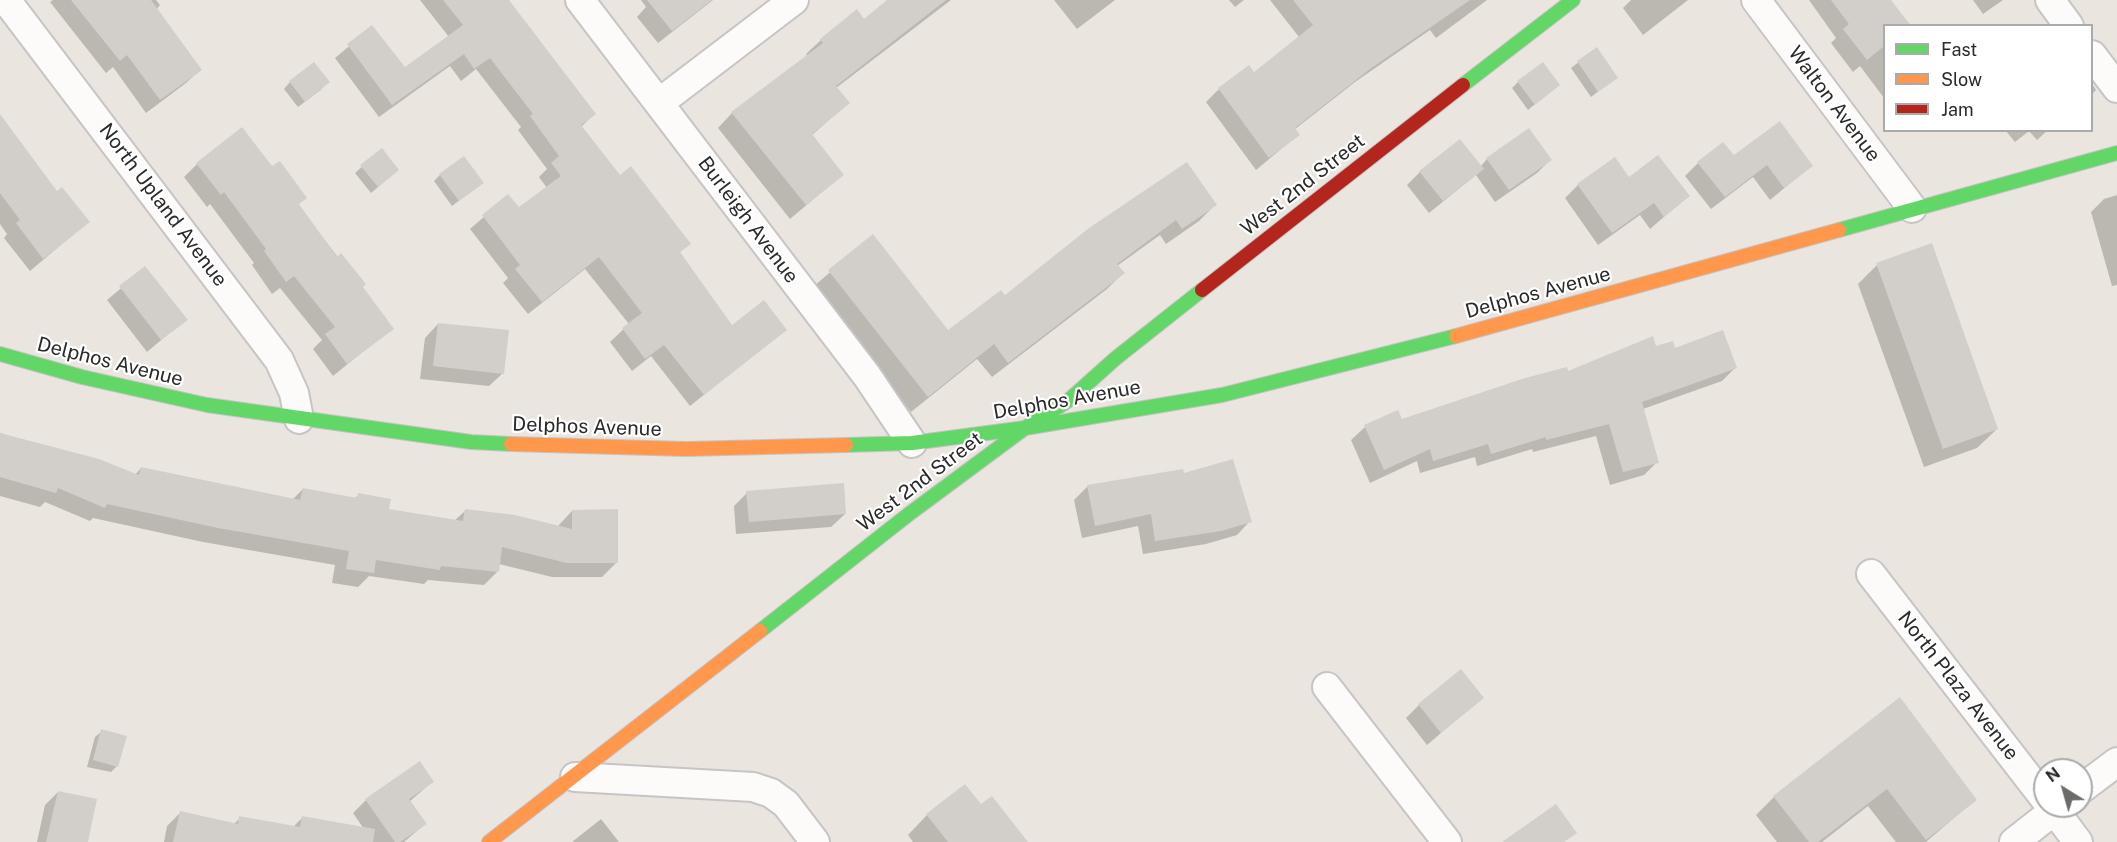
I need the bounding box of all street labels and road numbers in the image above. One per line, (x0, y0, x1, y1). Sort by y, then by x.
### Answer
street label: Walton Avenue (1783, 41, 1885, 167)
street label: North Upland Avenue (94, 119, 232, 291)
street label: West 2nd Street (1236, 129, 1370, 241)
street label: Burleigh Avenue (693, 152, 803, 288)
street label: Delphos Avenue (1463, 262, 1613, 324)
street label: Delphos Avenue (35, 332, 185, 392)
street label: Delphos Avenue (991, 375, 1143, 425)
street label: Delphos Avenue (512, 412, 662, 442)
street label: West 2nd Street (853, 427, 987, 537)
street label: North Plaza Avenue (1893, 607, 2023, 765)

